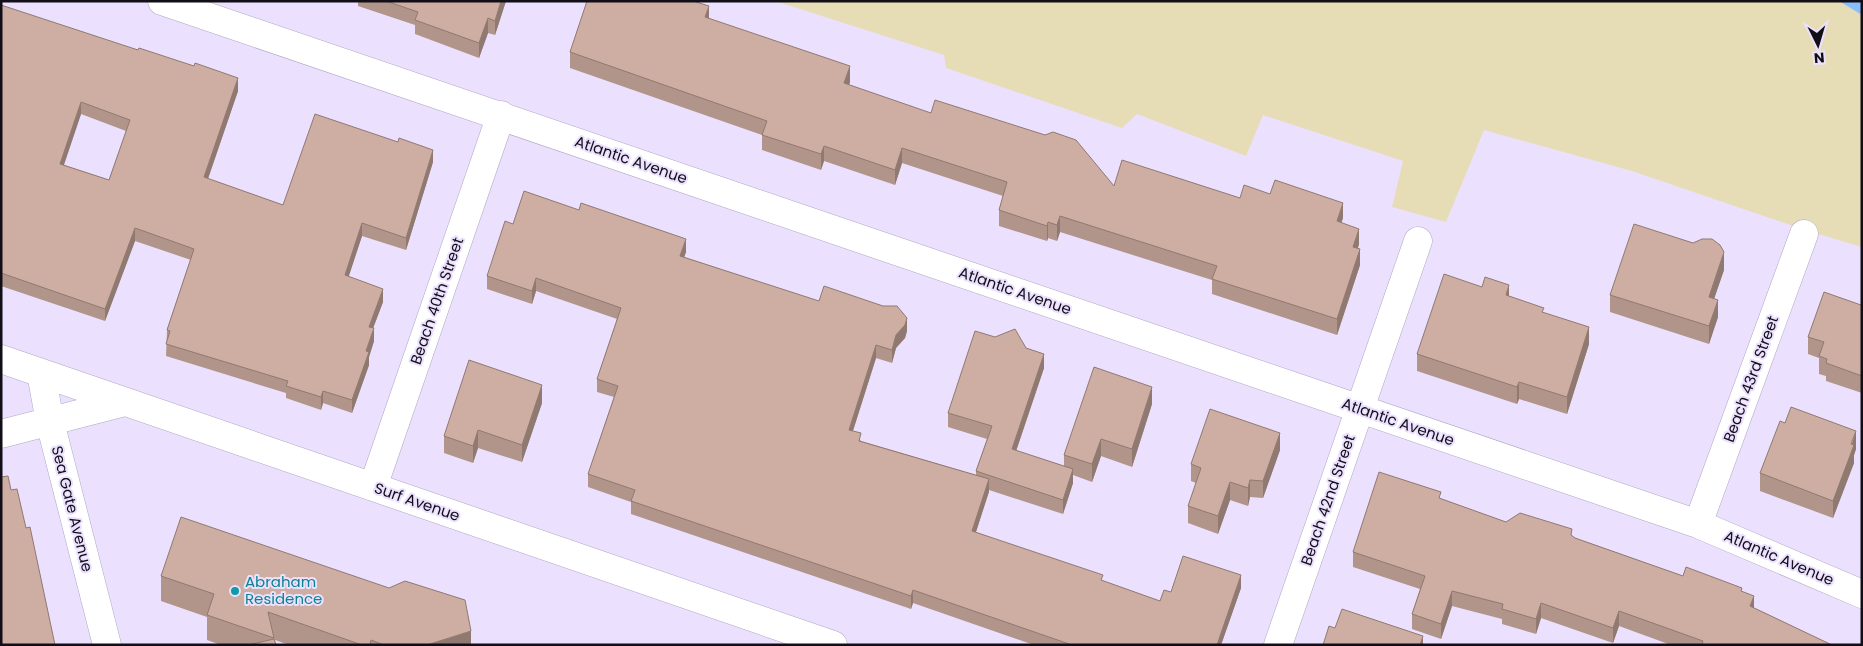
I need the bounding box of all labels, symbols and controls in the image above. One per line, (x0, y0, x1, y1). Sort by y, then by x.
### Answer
north arrow (1793, 20, 1843, 70)
text: N (1813, 48, 1825, 68)
street label: Atlantic Avenue (572, 130, 690, 189)
street label: Beach 40th Street (405, 234, 468, 367)
street label: Atlantic Avenue (956, 261, 1074, 320)
street label: Beach 43rd Street (1718, 313, 1783, 445)
street label: Atlantic Avenue (1339, 392, 1457, 451)
street label: Beach 42nd Street (1295, 432, 1360, 568)
street label: Sea Gate Avenue (47, 444, 98, 574)
street label: Surf Avenue (372, 477, 463, 526)
street label: Atlantic Avenue (1721, 525, 1837, 590)
place label: Abraham Residence (245, 571, 322, 609)
marker: Abraham Residence (229, 585, 241, 597)

